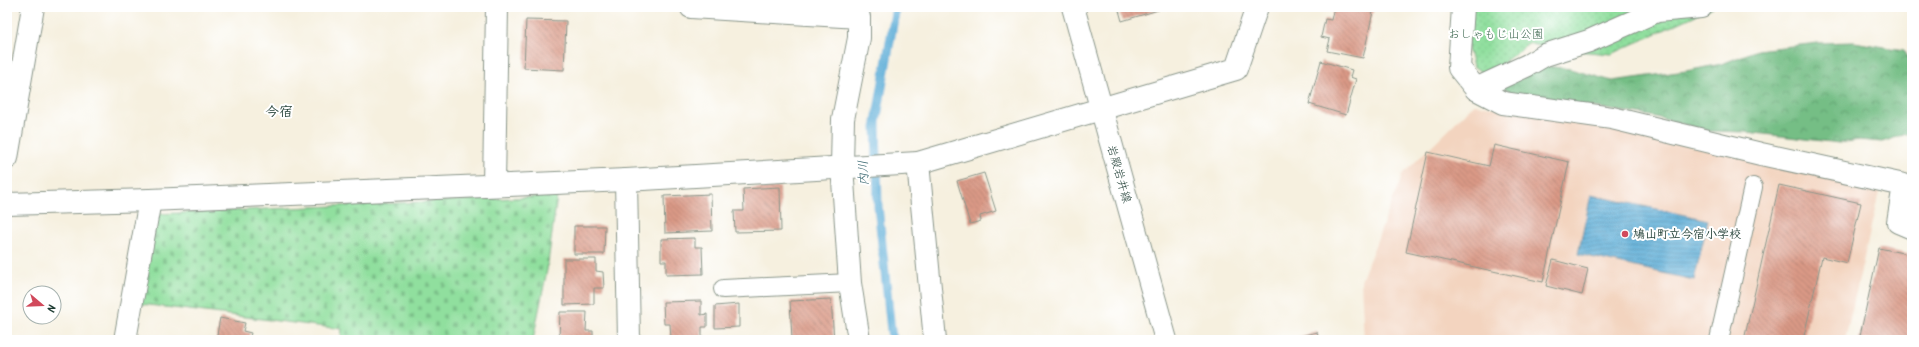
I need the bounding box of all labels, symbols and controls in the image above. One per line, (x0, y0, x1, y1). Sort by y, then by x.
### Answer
park label: おしゃもじ山公園 (1448, 25, 1544, 44)
district label: 今宿 (265, 101, 293, 123)
street label: 岩殿岩井線 (1102, 143, 1136, 205)
water label: 内川 (853, 160, 875, 186)
place label: 鳩山町立今宿小学校 (1633, 225, 1741, 244)
marker: 鳩山町立今宿小学校 (1620, 229, 1630, 239)
north arrow (22, 285, 62, 325)
text: N (41, 302, 60, 314)

